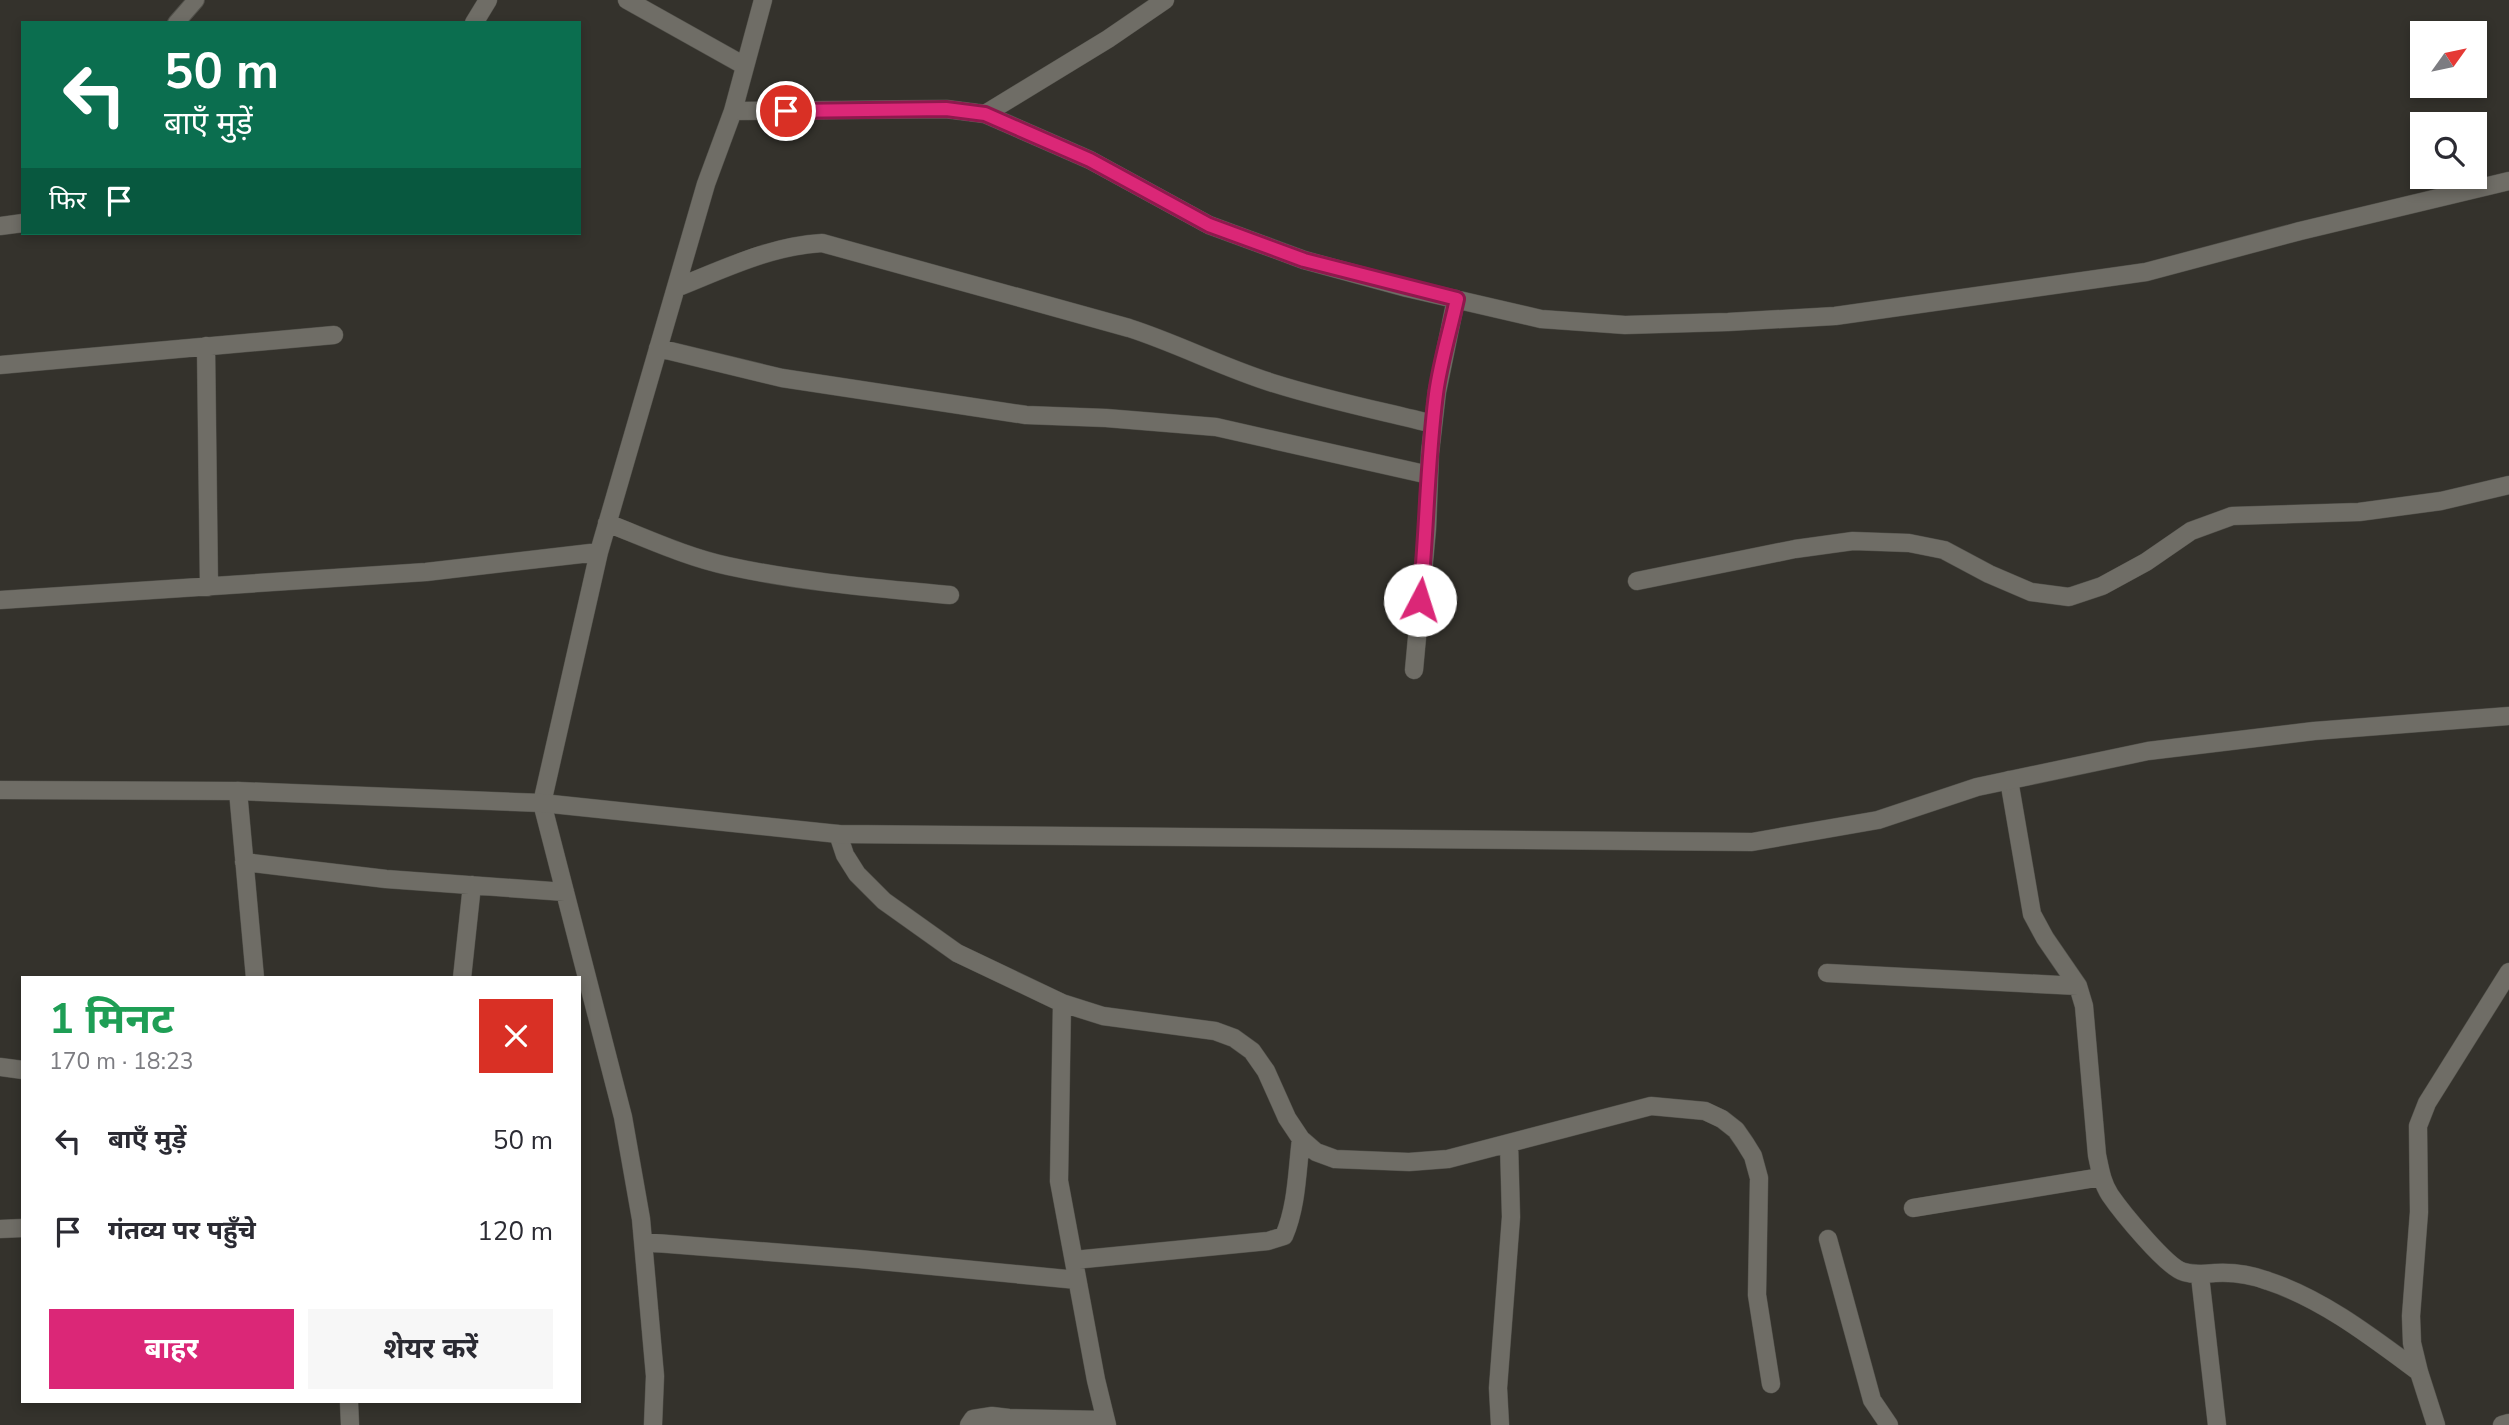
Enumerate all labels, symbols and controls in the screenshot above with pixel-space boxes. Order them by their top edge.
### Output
north arrow [2410,21,2487,98]
map controls [2410,21,2487,189]
text: 50 m [164,38,279,105]
icon: left [49,49,140,140]
pin [756,81,816,141]
icon: arrive [767,92,805,130]
text: बाएँ मुड़ें [164,102,253,145]
button: search [2410,112,2487,189]
icon: arrive [100,182,138,220]
text: फिर [49,183,86,218]
position arrow [1383,563,1457,637]
text: 1 मिनट [49,991,174,1048]
button: close [479,999,553,1073]
text: 170 m · 18:23 [49,1046,194,1077]
icon: left [49,1122,87,1160]
text: बाएँ मुड़ें [108,1122,186,1157]
text: 50 m [493,1123,553,1158]
icon: arrive [49,1213,87,1251]
text: गंतव्य पर पहुँचे [108,1213,256,1248]
text: 120 m [477,1214,553,1249]
button: बाहर [49,1309,294,1389]
button: शेयर करें [308,1309,553,1389]

